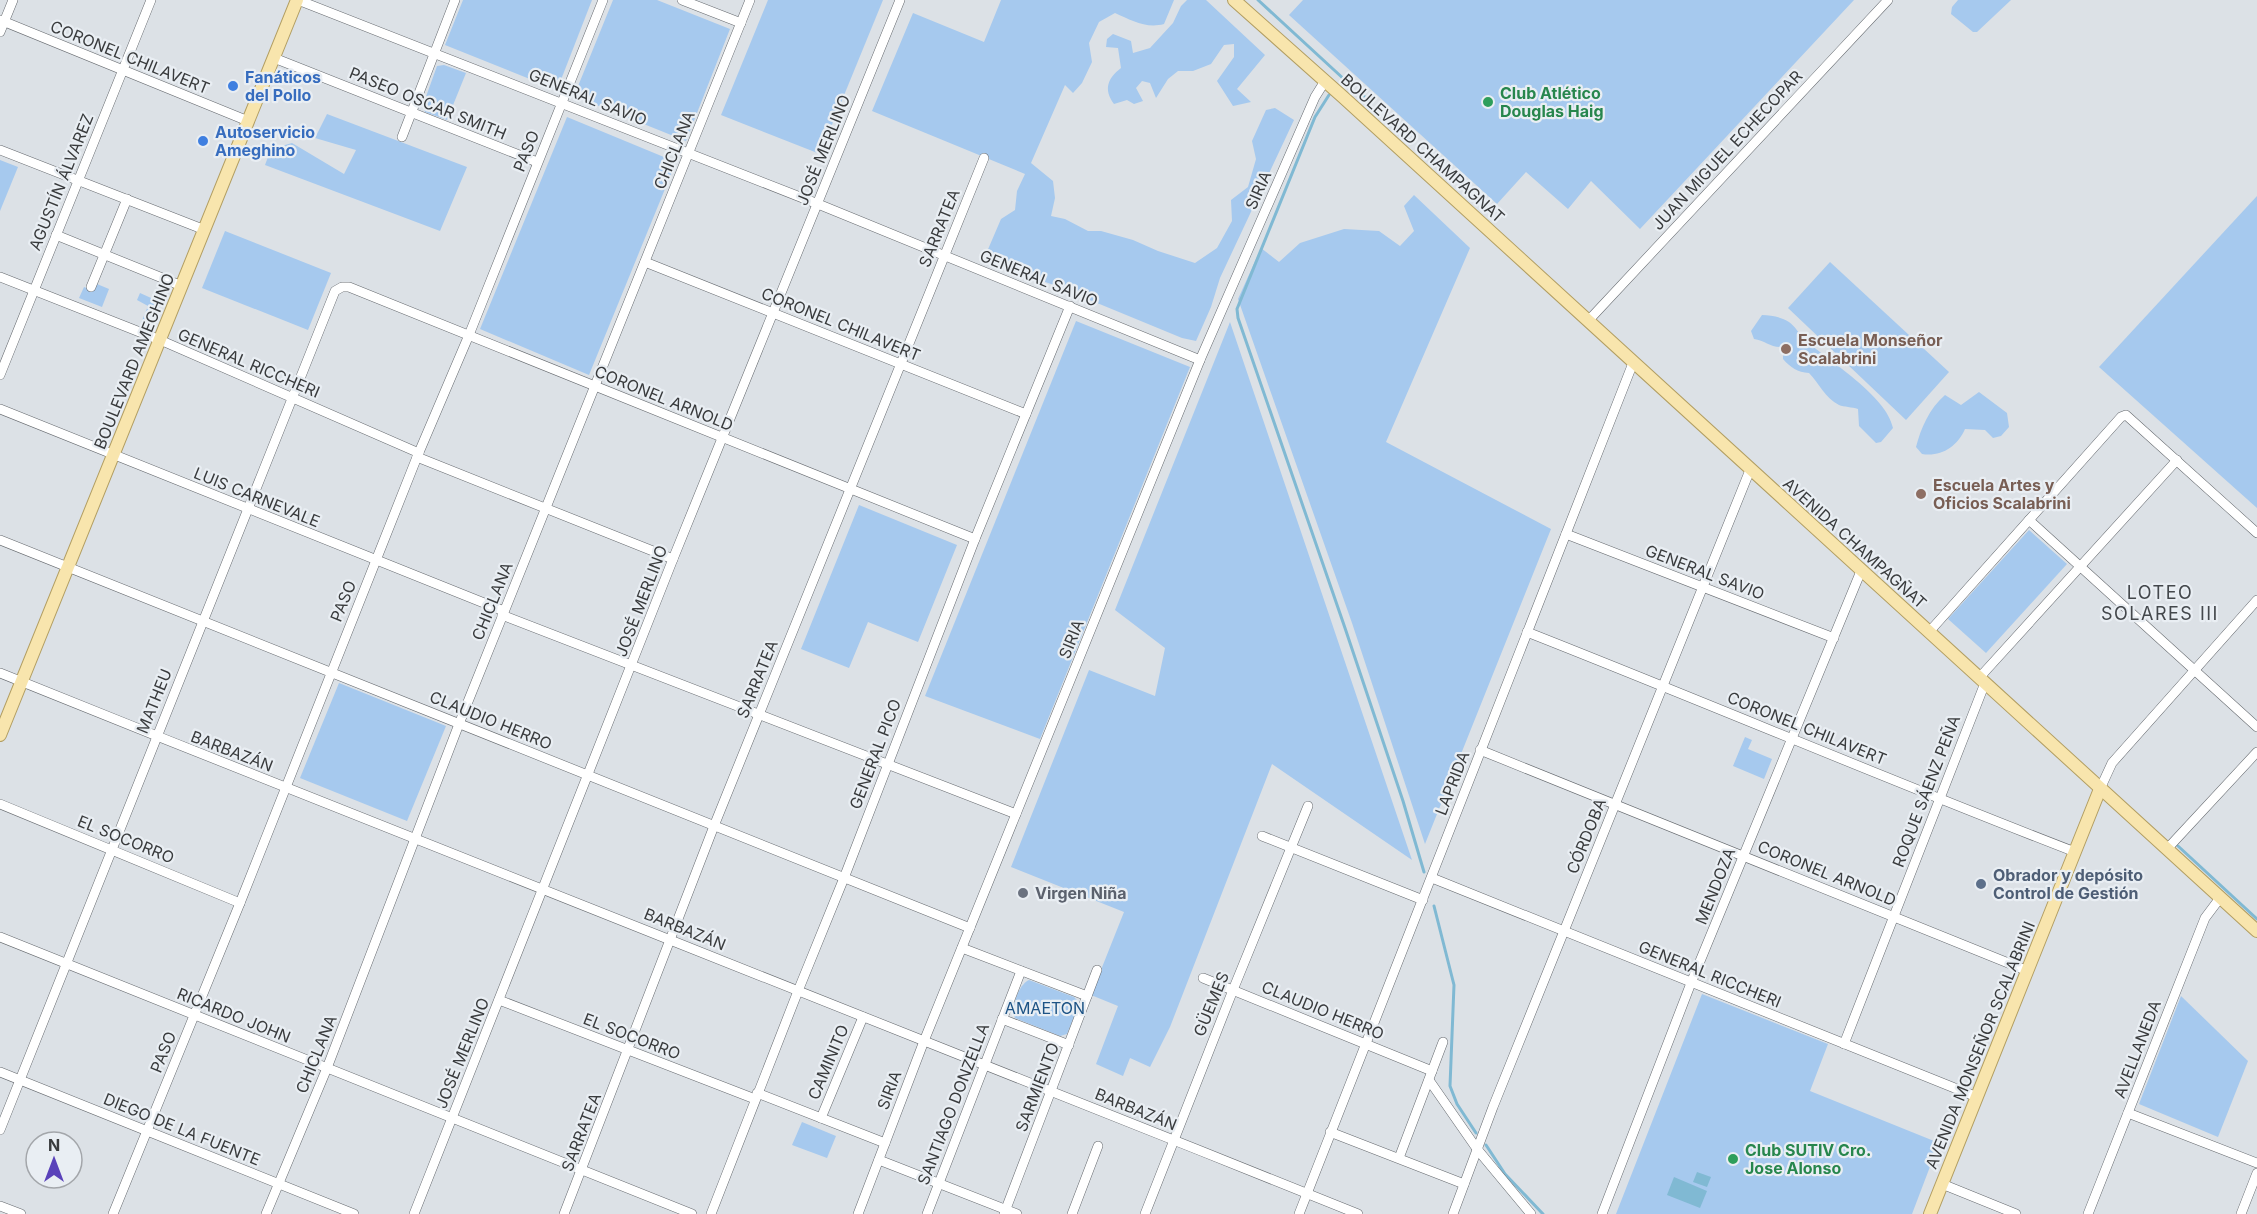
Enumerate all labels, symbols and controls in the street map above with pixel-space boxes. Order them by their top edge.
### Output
street label: CORONEL CHILAVERT [48,16,212,98]
street label: PASEO OSCAR SMITH [347,62,509,144]
street label: GENERAL SAVIO [526,64,650,130]
street label: JUAN MIGUEL ECHECOPAR [1648,66,1806,234]
place label: Fanáticos del Pollo [245,67,321,105]
street label: BOULEVARD CHAMPAGNAT [1337,69,1509,227]
marker: Fanáticos del Pollo [226,79,240,93]
place label: Club Atlético Douglas Haig [1500,83,1604,121]
street label: JOSÉ MERLINO [792,92,854,208]
marker: Club Atlético Douglas Haig [1481,95,1495,109]
street label: CHICLANA [649,108,699,192]
street label: AGUSTÍN ÁLVAREZ [24,111,98,253]
place label: Autoservicio Ameghino [215,122,315,160]
street label: PASO [509,128,543,174]
marker: Autoservicio Ameghino [196,134,210,148]
street label: SIRIA [1241,168,1275,212]
street label: SARRATEA [914,186,964,270]
street label: GENERAL SAVIO [977,245,1101,311]
street label: BOULEVARD AMEGHINO [89,270,179,452]
street label: CORONEL CHILAVERT [759,283,923,365]
street label: GENERAL RICCHERI [175,324,323,402]
place label: Escuela Monseñor Scalabrini [1798,330,1943,368]
marker: Escuela Monseñor Scalabrini [1779,342,1793,356]
street label: CORONEL ARNOLD [592,361,736,435]
street label: LUIS CARNEVALE [191,463,323,531]
street label: AVENIDA CHAMPAGÑAT [1779,473,1931,613]
place label: Escuela Artes y Oficios Scalabrini [1933,475,2071,513]
marker: Escuela Artes y Oficios Scalabrini [1914,487,1928,501]
street label: GENERAL SAVIO [1643,540,1767,604]
street label: JOSÉ MERLINO [611,542,671,660]
street label: CHICLANA [467,559,517,643]
street label: PASO [326,578,360,624]
district label: LOTEO SOLARES III [2101,582,2219,624]
street label: SIRIA [1054,617,1088,661]
street label: SARRATEA [732,637,782,721]
street label: MATHEU [132,666,176,736]
street label: CLAUDIO HERRO [427,686,555,754]
street label: CORONEL CHILAVERT [1725,687,1889,769]
street label: GENERAL PICO [845,696,905,812]
street label: ROQUE SÁENZ PEÑA [1888,712,1964,870]
street label: BARBAZÁN [188,726,276,776]
street label: LAPRIDA [1431,748,1473,818]
street label: CÓRDOBA [1562,795,1610,877]
street label: EL SOCORRO [75,811,177,867]
street label: CORONEL ARNOLD [1755,836,1899,910]
street label: MENDOZA [1691,845,1739,927]
place label: Obrador y depósito Control de Gestión [1993,865,2143,903]
marker: Obrador y depósito Control de Gestión [1974,877,1988,891]
place label: Virgen Niña [1035,883,1127,903]
marker: Virgen Niña [1016,886,1030,900]
street label: BARBAZÁN [641,904,729,954]
street label: AVENIDA MONSEÑOR SCALABRINI [1921,918,2039,1172]
street label: GENERAL RICCHERI [1636,936,1784,1012]
street label: GÜEMES [1189,969,1233,1039]
street label: CLAUDIO HERRO [1259,976,1387,1044]
street label: RICARDO JOHN [174,983,294,1047]
street label: JOSÉ MERLINO [431,995,493,1111]
street label: AVELLANEDA [2109,997,2165,1101]
park label: AMAETON [1005,998,1085,1018]
street label: EL SOCORRO [581,1008,683,1064]
street label: CHICLANA [291,1012,341,1096]
street label: SANTIAGO DONZELLA [913,1020,993,1188]
street label: CAMINITO [803,1021,853,1103]
street label: PASO [146,1029,180,1075]
street label: SARMIENTO [1011,1039,1063,1135]
street label: SIRIA [872,1068,906,1112]
street label: BARBAZÁN [1092,1084,1180,1134]
street label: DIEGO DE LA FUENTE [101,1088,263,1170]
street label: SARRATEA [557,1090,605,1174]
north arrow [24,1130,84,1190]
text: N [48,1135,60,1155]
place label: Club SUTIV Cro. Jose Alonso [1745,1140,1871,1178]
marker: Club SUTIV Cro. Jose Alonso [1726,1152,1740,1166]

